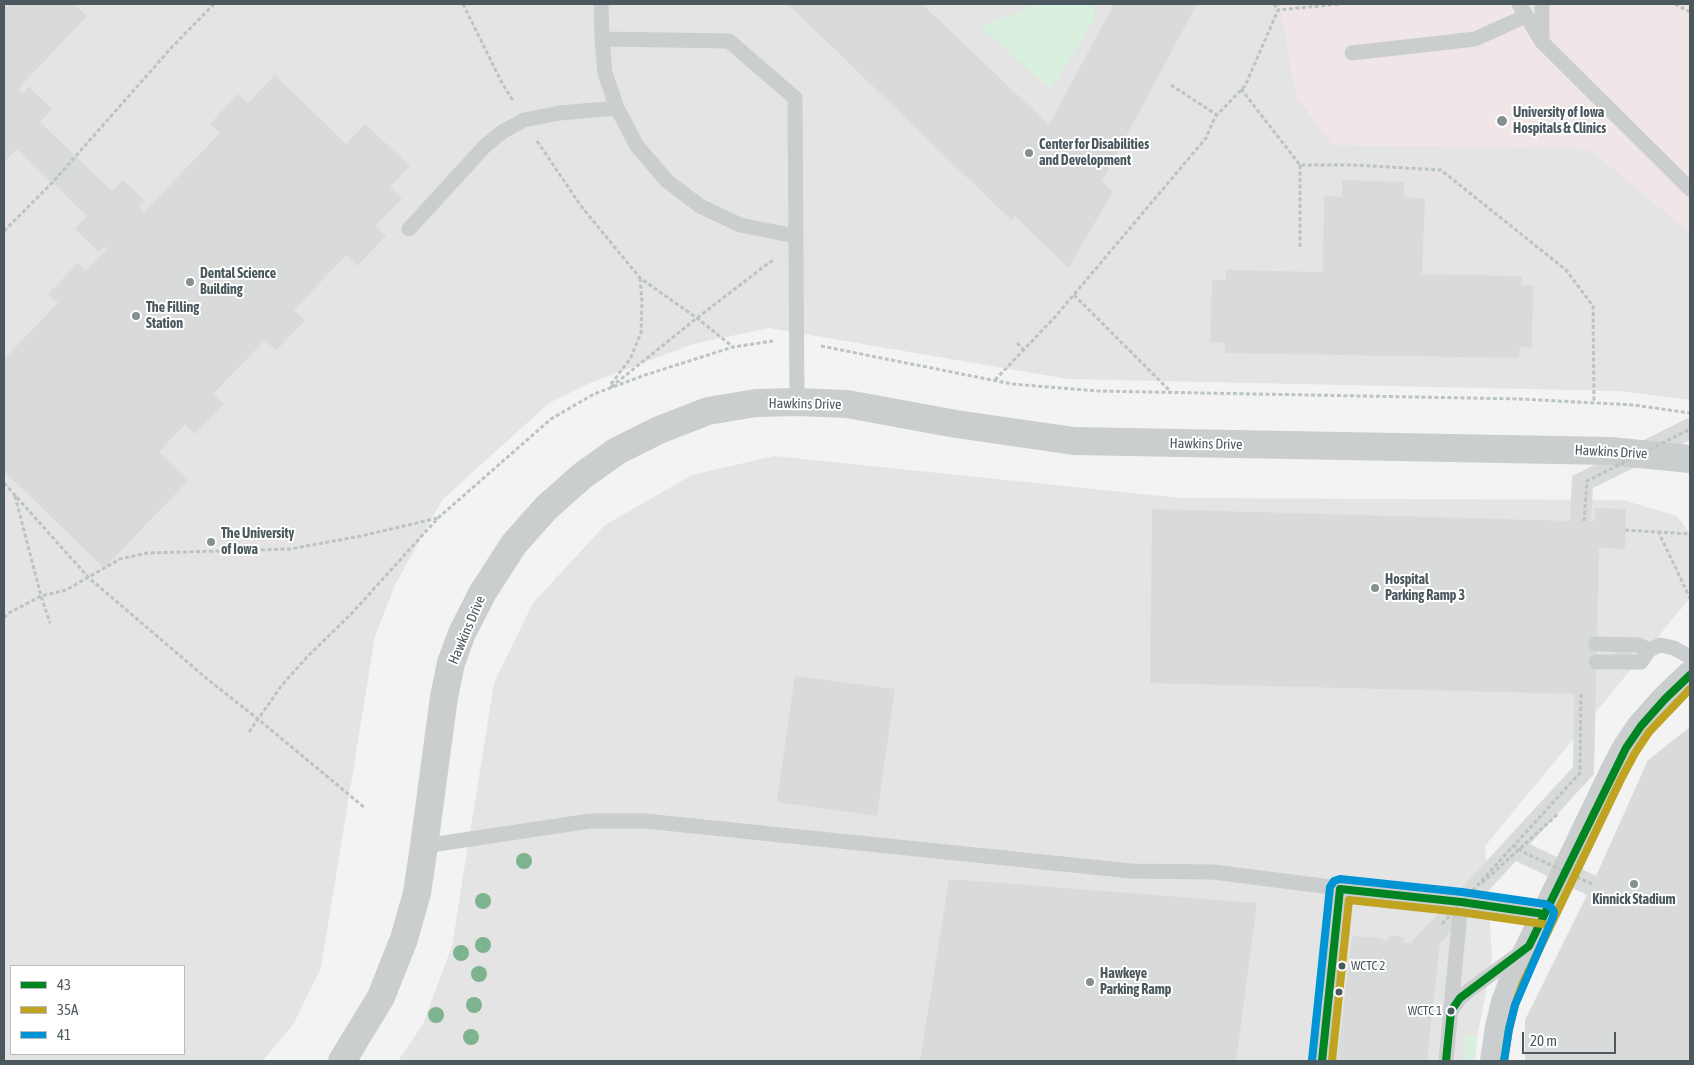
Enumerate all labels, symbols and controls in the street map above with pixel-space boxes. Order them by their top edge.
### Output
place label: University of Iowa Hospitals & Clinics [1513,105,1606,138]
marker: University of Iowa Hospitals & Clinics [1495,114,1509,128]
place label: Center for Disabilities and Development [1039,137,1149,170]
marker: Center for Disabilities and Development [1023,147,1035,159]
place label: Dental Science Building [200,266,276,298]
marker: Dental Science Building [184,276,196,288]
place label: The Filling Station [146,300,199,332]
marker: The Filling Station [130,310,142,322]
street label: Hawkins Drive [768,395,842,413]
street label: Hawkins Drive [1169,435,1243,453]
street label: Hawkins Drive [1574,442,1648,462]
place label: The University of Iowa [221,526,294,558]
marker: The University of Iowa [205,536,217,548]
place label: Hospital Parking Ramp 3 [1385,572,1465,604]
marker: Hospital Parking Ramp 3 [1369,582,1381,594]
street label: Hawkins Drive [445,593,489,667]
marker: Kinnick Stadium [1628,878,1640,890]
place label: Kinnick Stadium [1592,892,1676,908]
place label: WCTC 2 [1351,958,1385,974]
marker: WCTC 2 [1337,961,1347,971]
legend [10,965,185,1055]
place label: Hawkeye Parking Ramp [1100,966,1171,999]
text: 43 [57,976,71,993]
marker: Hawkeye Parking Ramp [1084,976,1096,988]
unlabelled marker [1334,987,1344,997]
text: 35A [57,1001,78,1018]
place label: WCTC 1 [1408,1003,1442,1019]
marker: WCTC 1 [1446,1006,1456,1016]
scale bar [1524,1022,1618,1054]
text: 41 [57,1026,71,1043]
text: 20 m [1530,1032,1557,1049]

